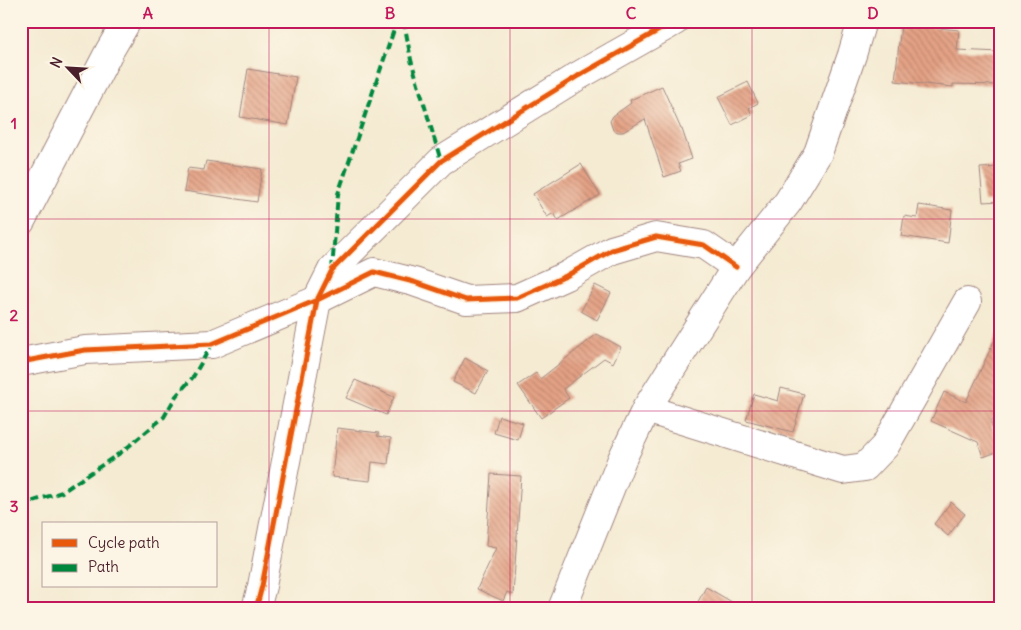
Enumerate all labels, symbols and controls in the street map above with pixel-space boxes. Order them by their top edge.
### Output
text: A [143,3,153,23]
text: B [385,3,396,23]
text: C [626,3,637,23]
text: D [867,3,879,23]
north arrow [42,42,92,92]
text: N [46,54,66,71]
text: 1 [11,113,17,133]
text: 2 [10,305,19,325]
text: 3 [9,496,19,516]
legend [42,522,218,588]
text: Cycle path [88,533,160,552]
text: Path [88,557,119,576]

